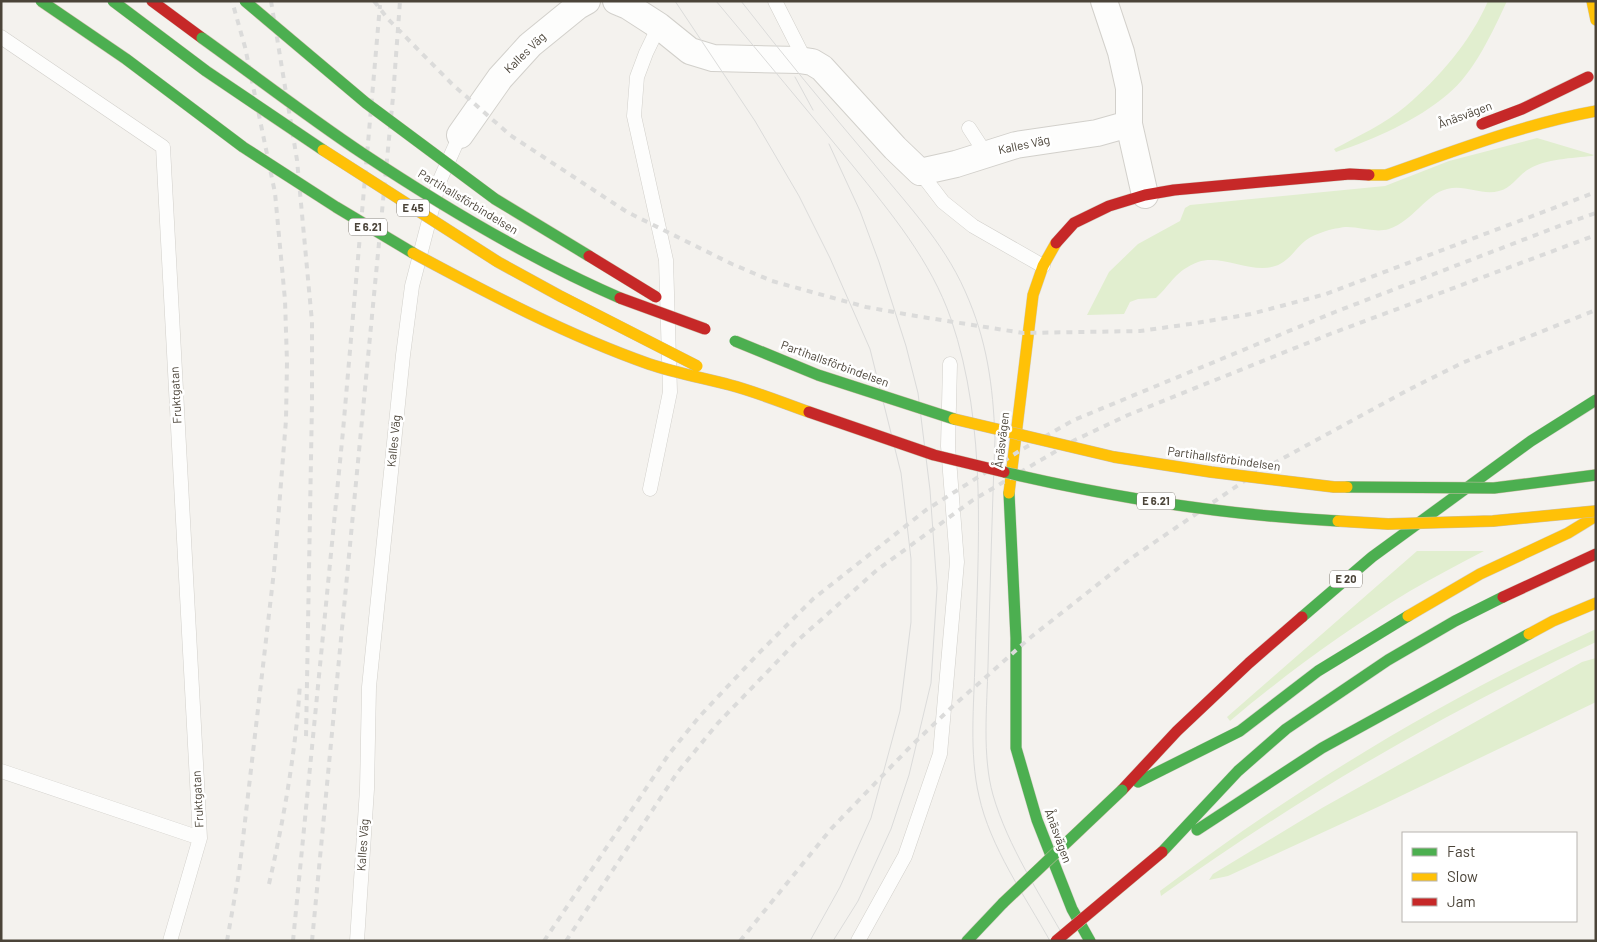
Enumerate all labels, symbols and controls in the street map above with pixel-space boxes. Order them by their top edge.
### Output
street label: Kalles Väg [501,29,548,76]
street label: Ånäsvägen [1436,98,1493,130]
street label: Kalles Väg [997,132,1051,156]
street label: Partihallsförbindelsen [416,166,521,236]
road number: E 45 [397,200,429,217]
road number: E 6.21 [349,218,387,236]
street label: Partihallsförbindelsen [779,337,891,389]
street label: Fruktgatan [167,366,183,424]
street label: Ånäsvägen [991,411,1011,469]
street label: Kalles Väg [383,414,403,468]
street label: Partihallsförbindelsen [1167,443,1282,473]
road number: E 6.21 [1137,492,1175,510]
road number: E 20 [1330,570,1362,588]
street label: Fruktgatan [189,770,205,828]
street label: Ånäsvägen [1043,807,1075,864]
street label: Kalles Väg [353,818,371,872]
legend [1402,832,1577,922]
text: Fast [1447,842,1475,860]
text: Slow [1447,867,1478,885]
text: Jam [1447,892,1476,910]

